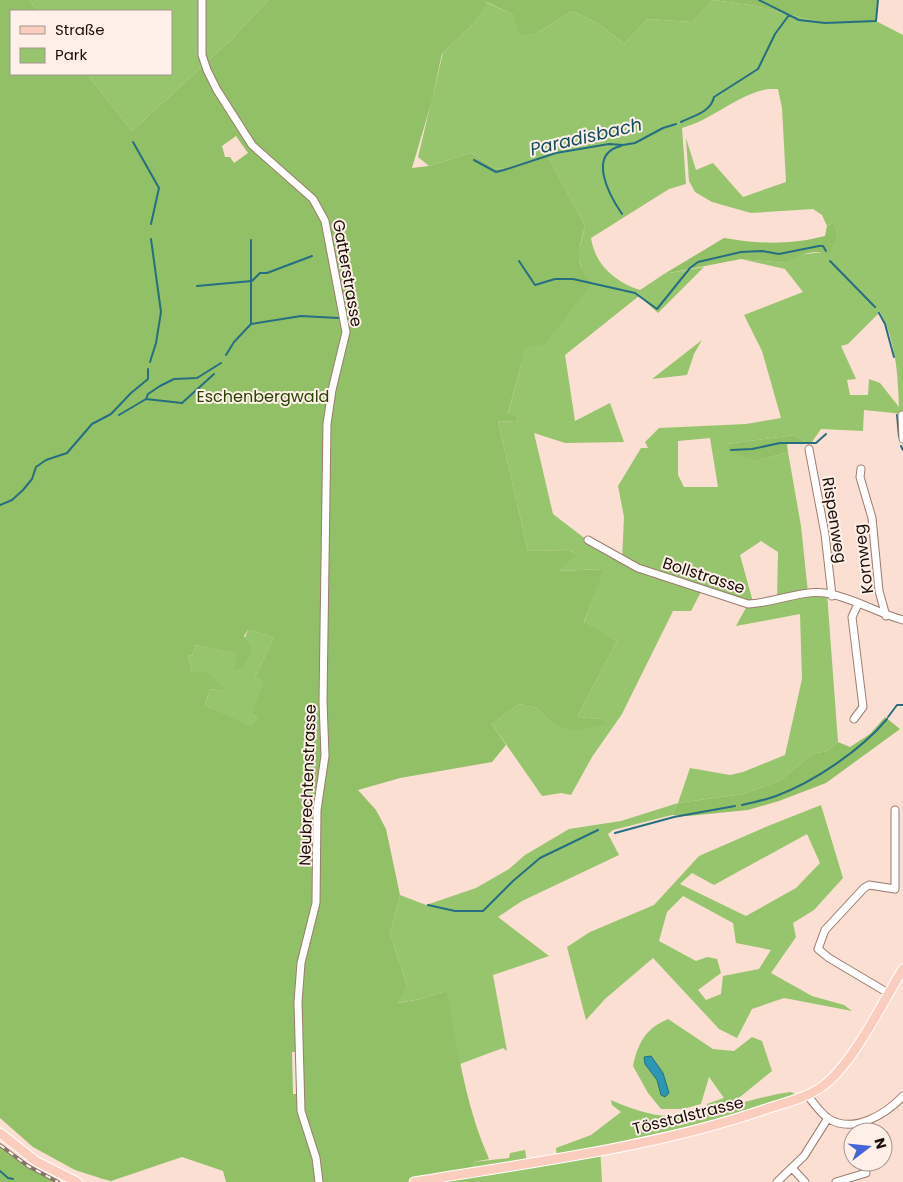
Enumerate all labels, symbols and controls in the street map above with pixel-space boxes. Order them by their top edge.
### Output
legend [10,10,172,75]
text: Straße [55,19,105,40]
text: Park [55,44,87,65]
water label: Paradisbach [527,111,644,162]
street label: Gatterstrasse [327,218,368,329]
park label: Eschenbergwald [197,385,329,408]
street label: Rispenweg [816,475,853,565]
street label: Kornweg [848,523,879,595]
street label: Bollstrasse [660,551,748,600]
street label: Neubrechtenstrasse [293,704,322,866]
street label: Tösstalstrasse [630,1091,746,1140]
north arrow [843,1122,893,1172]
text: N [869,1136,892,1151]

